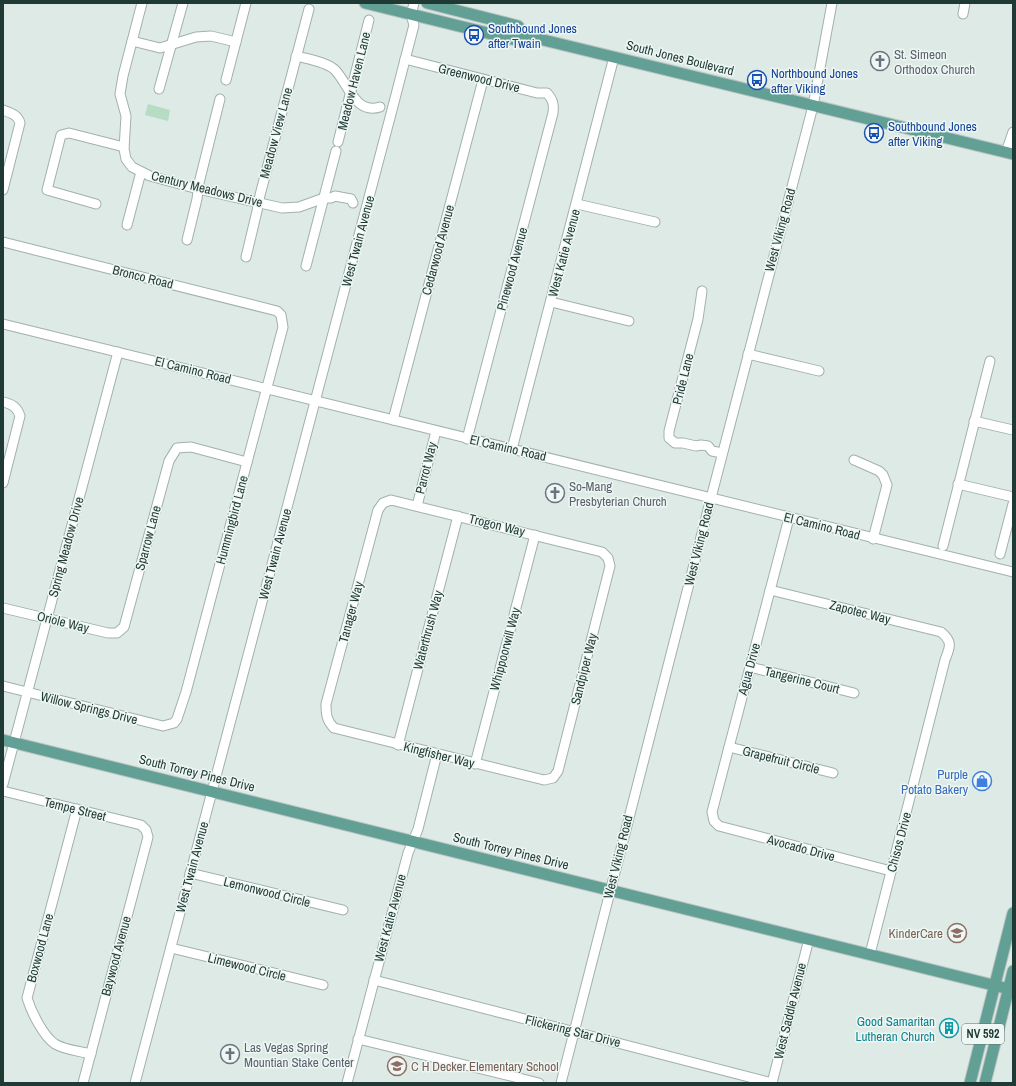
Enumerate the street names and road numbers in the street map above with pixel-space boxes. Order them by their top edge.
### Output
street label: Meadow Haven Lane [334,30,374,132]
street label: South Jones Boulevard [624,36,736,80]
street label: Greenwood Drive [436,60,522,96]
street label: Meadow View Lane [256,86,296,180]
street label: Century Meadows Drive [149,167,265,211]
street label: West Viking Road [761,186,799,274]
street label: West Twain Avenue [338,193,378,288]
street label: Cedarwood Avenue [418,203,458,297]
street label: West Katie Avenue [544,207,584,299]
street label: Pinewood Avenue [493,225,531,313]
street label: Bronco Road [111,261,175,293]
street label: El Camino Road [153,352,233,388]
street label: Pride Lane [668,352,698,406]
street label: El Camino Road [468,431,548,465]
street label: Parrot Way [411,440,441,496]
street label: Hummingbird Lane [212,474,252,566]
street label: Spring Meadow Drive [44,495,88,599]
street label: West Viking Road [680,500,718,588]
street label: Sparrow Lane [131,504,165,572]
street label: West Twain Avenue [255,506,295,601]
street label: El Camino Road [782,508,862,544]
street label: Trogon Way [467,510,527,540]
street label: Tanager Way [335,579,367,644]
street label: Waterthrush Way [409,588,447,672]
street label: Zapotec Way [828,596,893,628]
street label: Whippoorwill Way [486,605,524,693]
street label: Oriole Way [35,607,91,637]
street label: Sandpiper Way [567,631,601,707]
street label: Agua Drive [734,641,764,698]
street label: Tangerine Court [763,662,841,698]
street label: Willow Springs Drive [39,688,139,728]
street label: Kingfisher Way [402,738,477,772]
street label: Grapefruit Circle [741,742,821,778]
street label: South Torrey Pines Drive [137,750,257,796]
street label: Tempe Street [42,793,108,825]
street label: Chisos Drive [883,810,915,874]
street label: West Viking Road [599,813,637,901]
street label: West Twain Avenue [172,819,212,914]
street label: South Torrey Pines Drive [451,828,571,874]
street label: Avocado Drive [764,831,837,865]
street label: West Katie Avenue [370,872,410,964]
street label: Lemonwood Circle [222,873,312,911]
street label: Boxwood Lane [23,912,57,984]
street label: Baywood Avenue [97,914,135,998]
street label: Limewood Circle [206,949,288,985]
street label: West Saddle Avenue [770,961,810,1061]
street label: Flickering Star Drive [524,1011,623,1051]
road number: NV 592 [962,1024,1004,1044]

